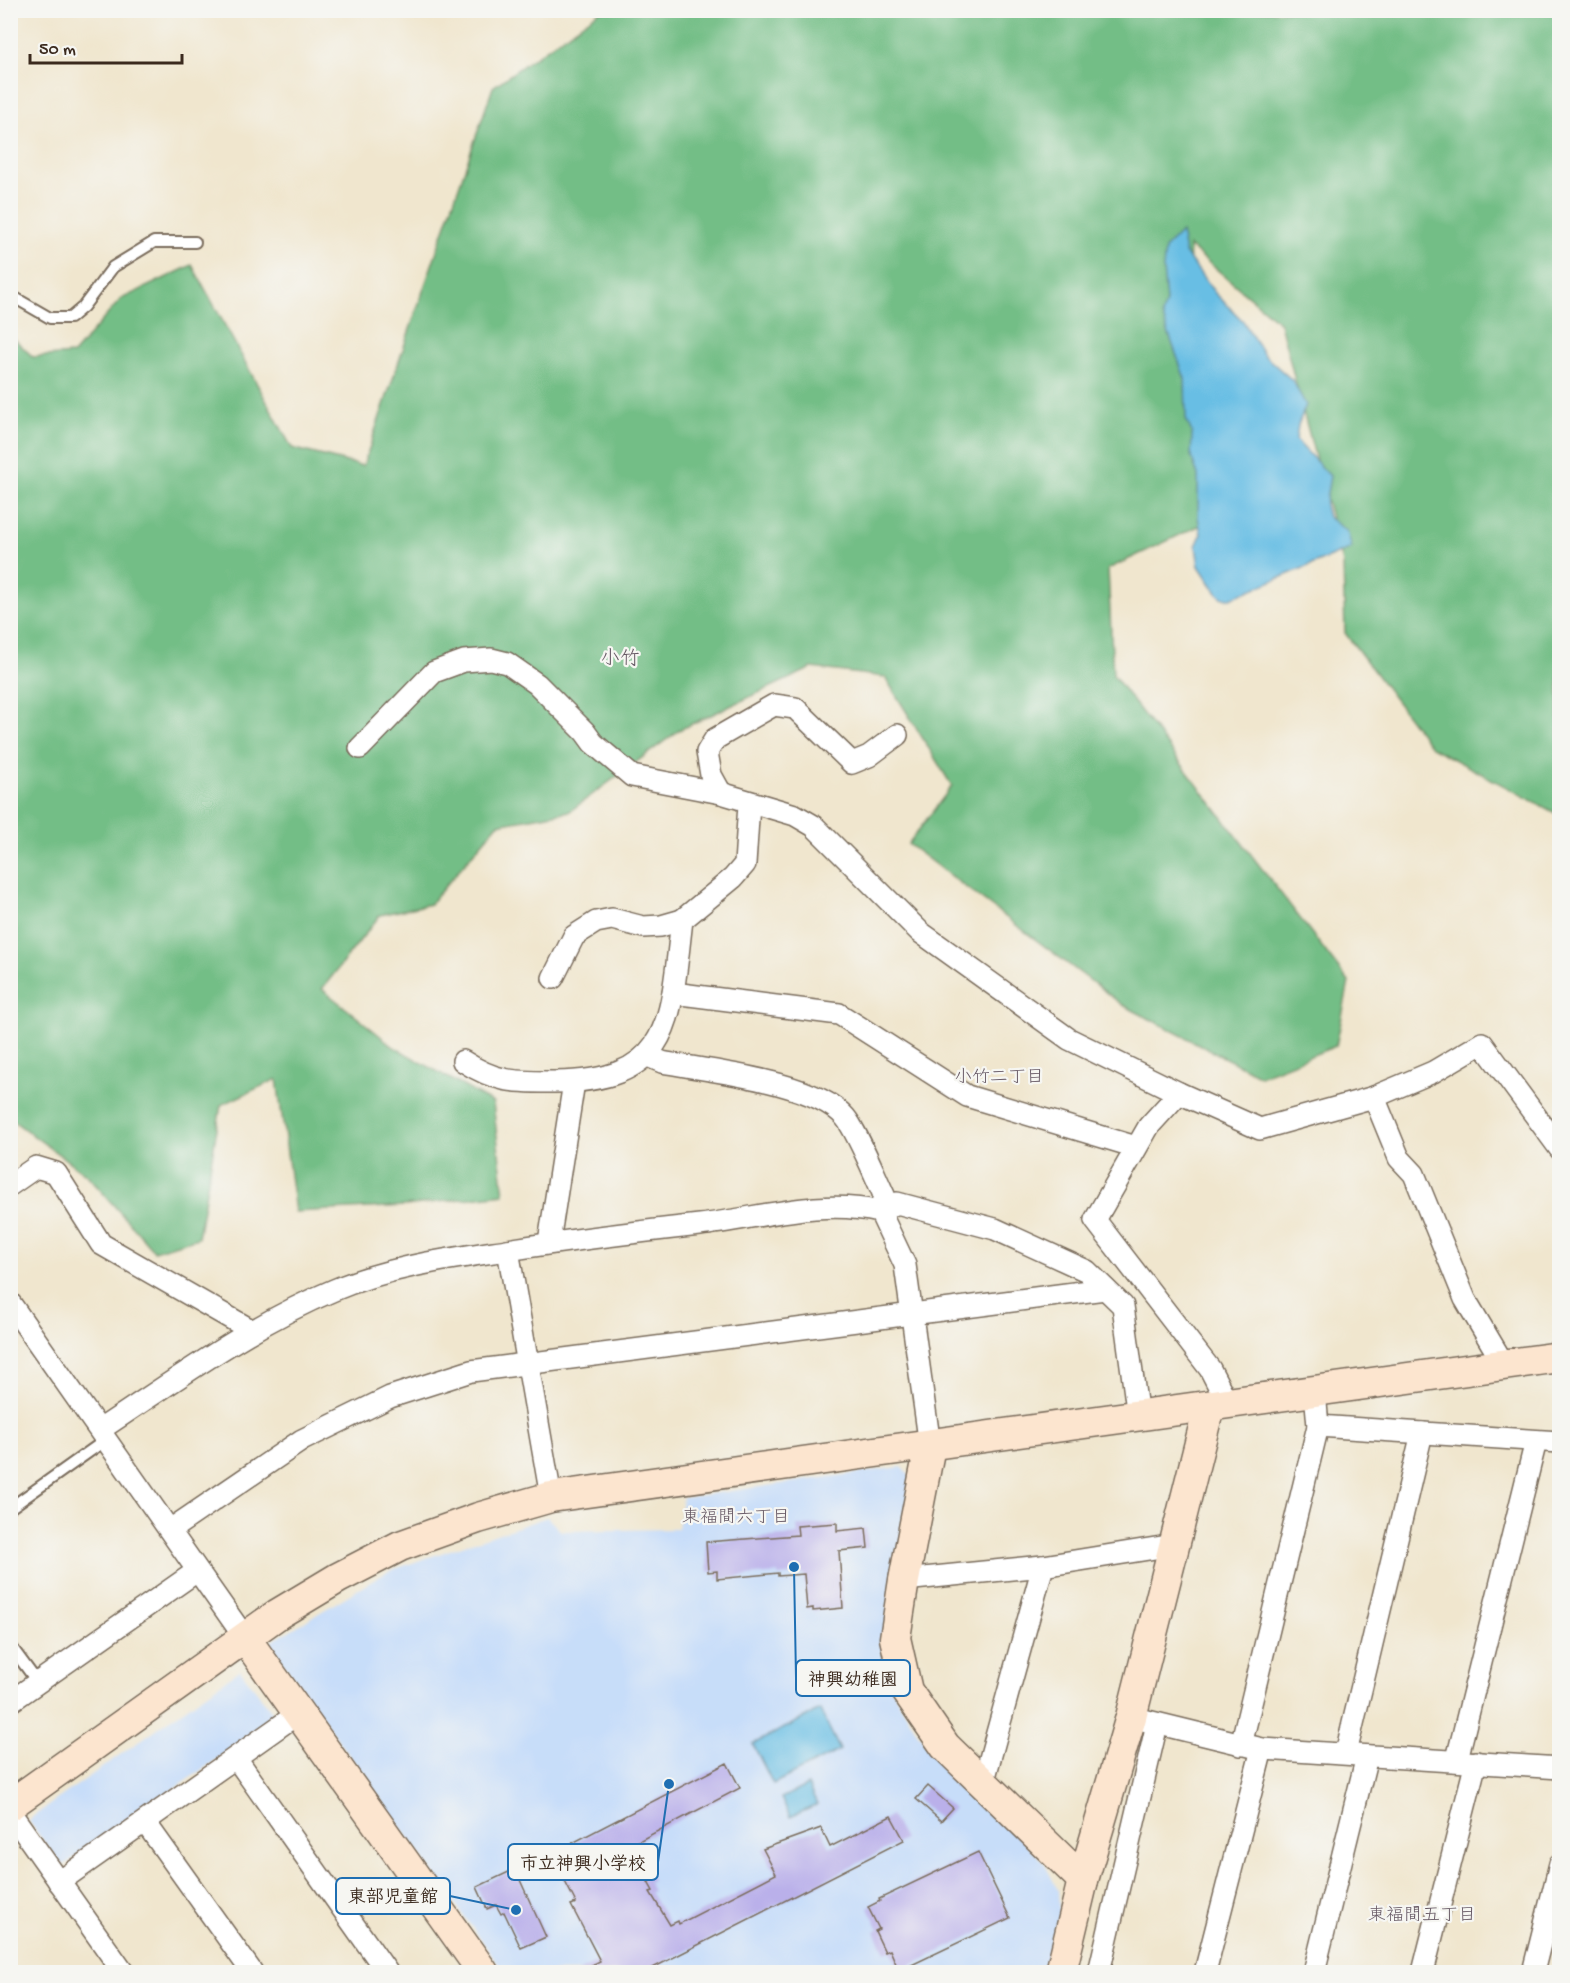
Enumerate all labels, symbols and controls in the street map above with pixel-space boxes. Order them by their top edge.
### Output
scale bar [30,27,182,65]
text: 50 m [39,40,76,61]
district label: 小竹 [600,648,640,672]
district label: 小竹二丁目 [954,1067,1044,1089]
district label: 東福間六丁目 [682,1507,790,1529]
callout: 神興幼稚園 [796,1660,910,1696]
text: 神興幼稚園 [808,1670,898,1692]
callout: 市立神興小学校 [508,1844,658,1880]
text: 市立神興小学校 [520,1854,646,1876]
callout: 東部児童館 [336,1878,450,1914]
text: 東部児童館 [348,1887,438,1909]
district label: 東福間五丁目 [1368,1905,1476,1927]

